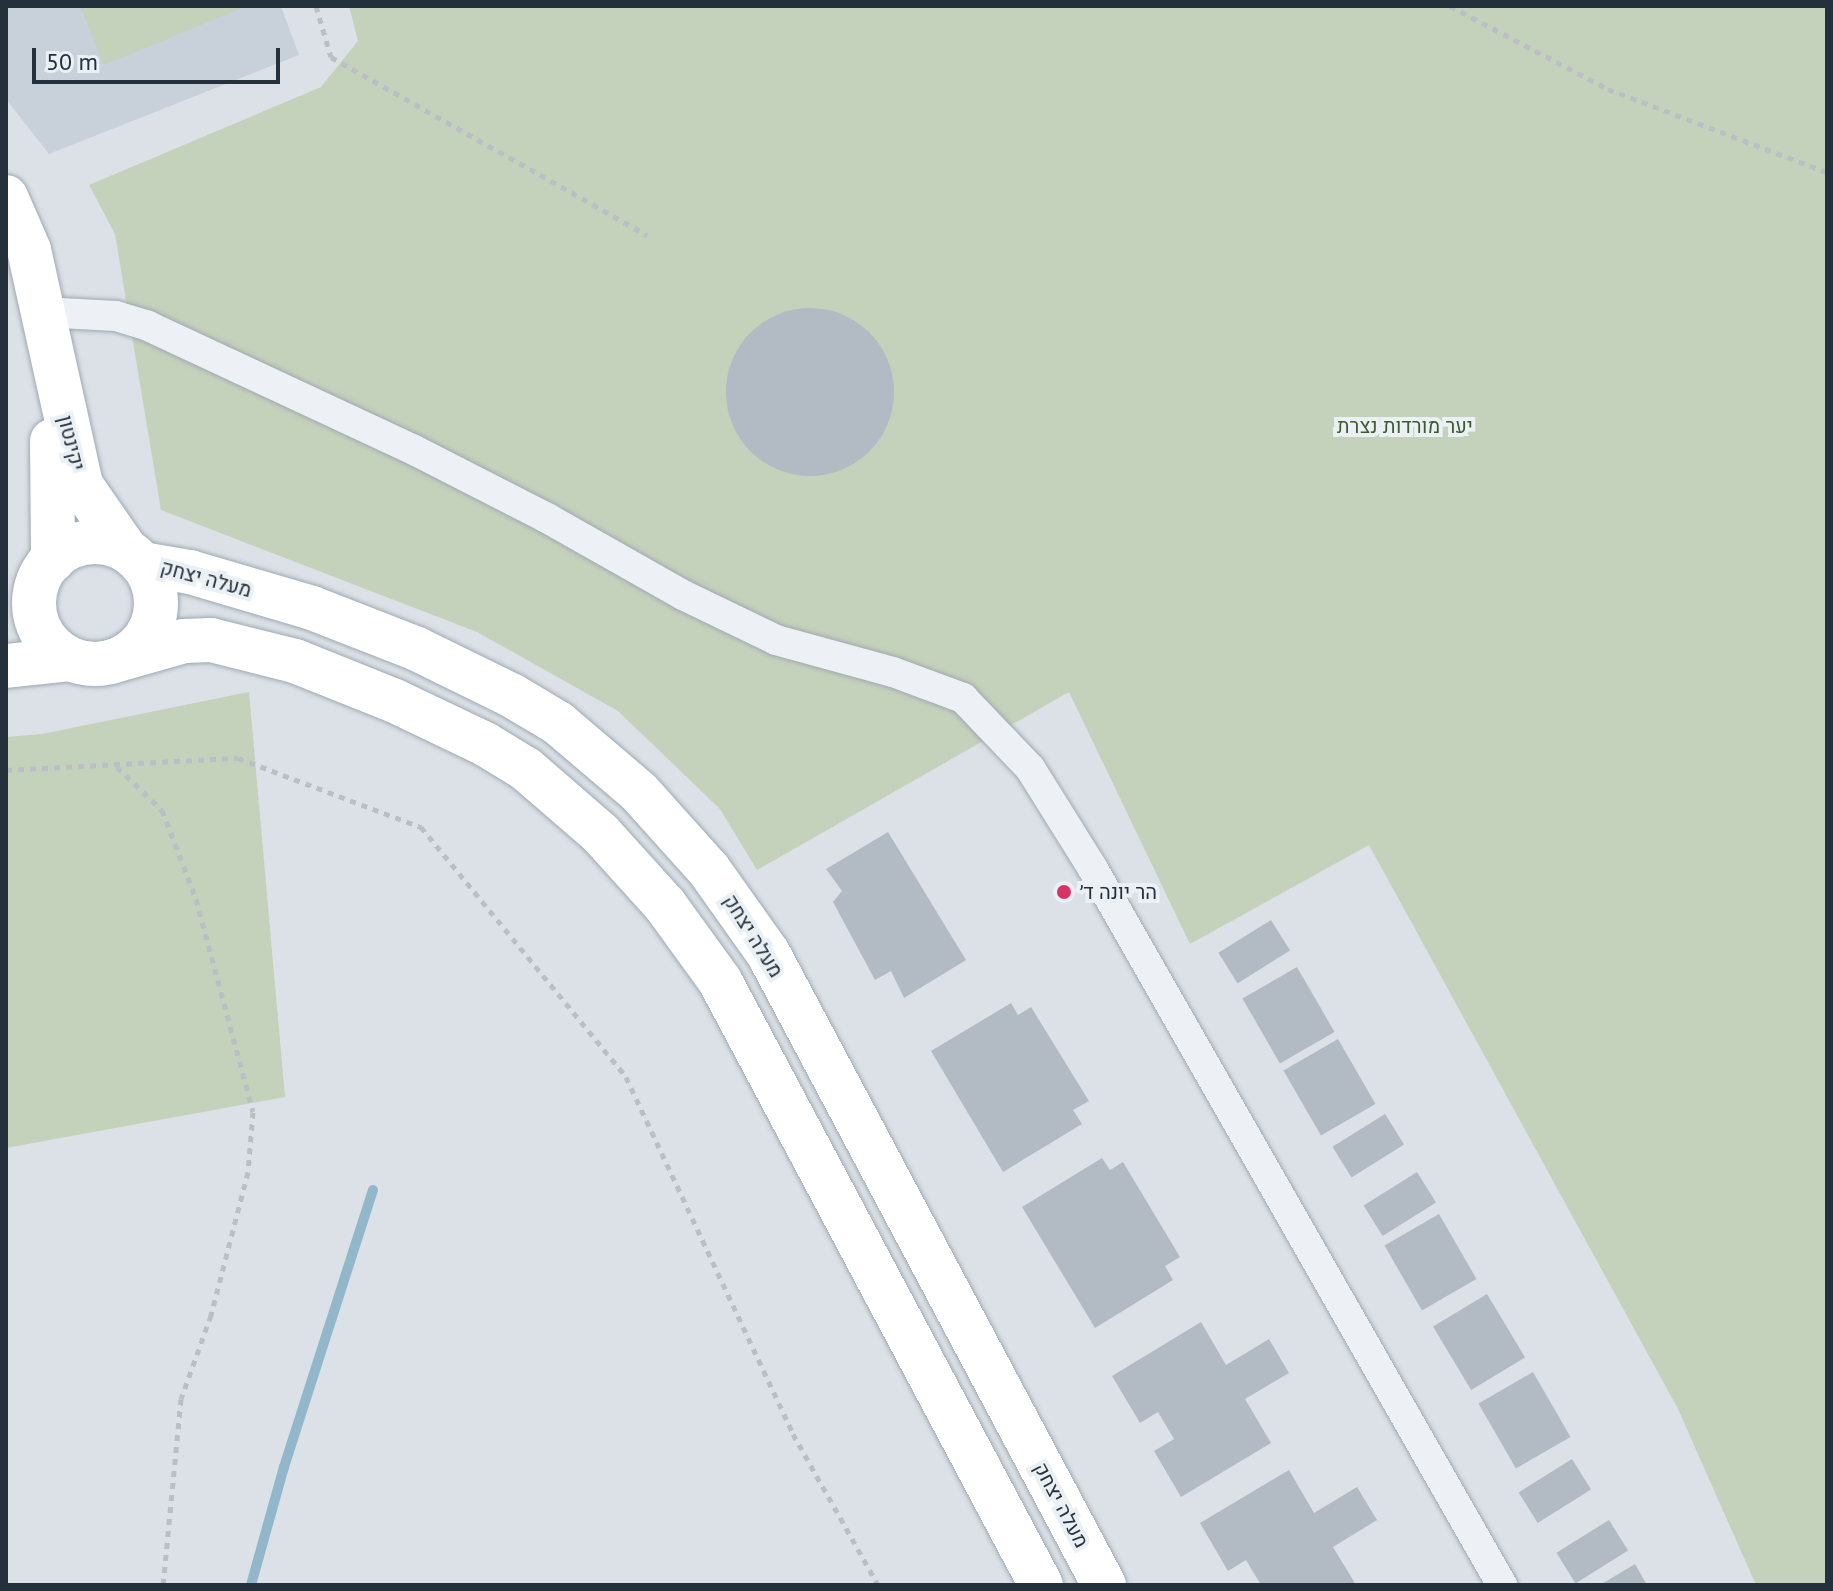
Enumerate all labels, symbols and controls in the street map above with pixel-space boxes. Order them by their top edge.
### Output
scale bar [36,32,284,82]
text: 50 m [46,46,98,77]
street label: יקינטון [53,413,89,473]
park label: יער מורדות נצרת [1337,414,1473,438]
street label: מעלה יצחק [158,555,254,603]
place label: הר יונה ד׳ [1080,880,1157,904]
marker: הר יונה ד׳ [1055,883,1073,901]
street label: מעלה יצחק [718,890,788,982]
street label: מעלה יצחק [1029,1458,1093,1552]

